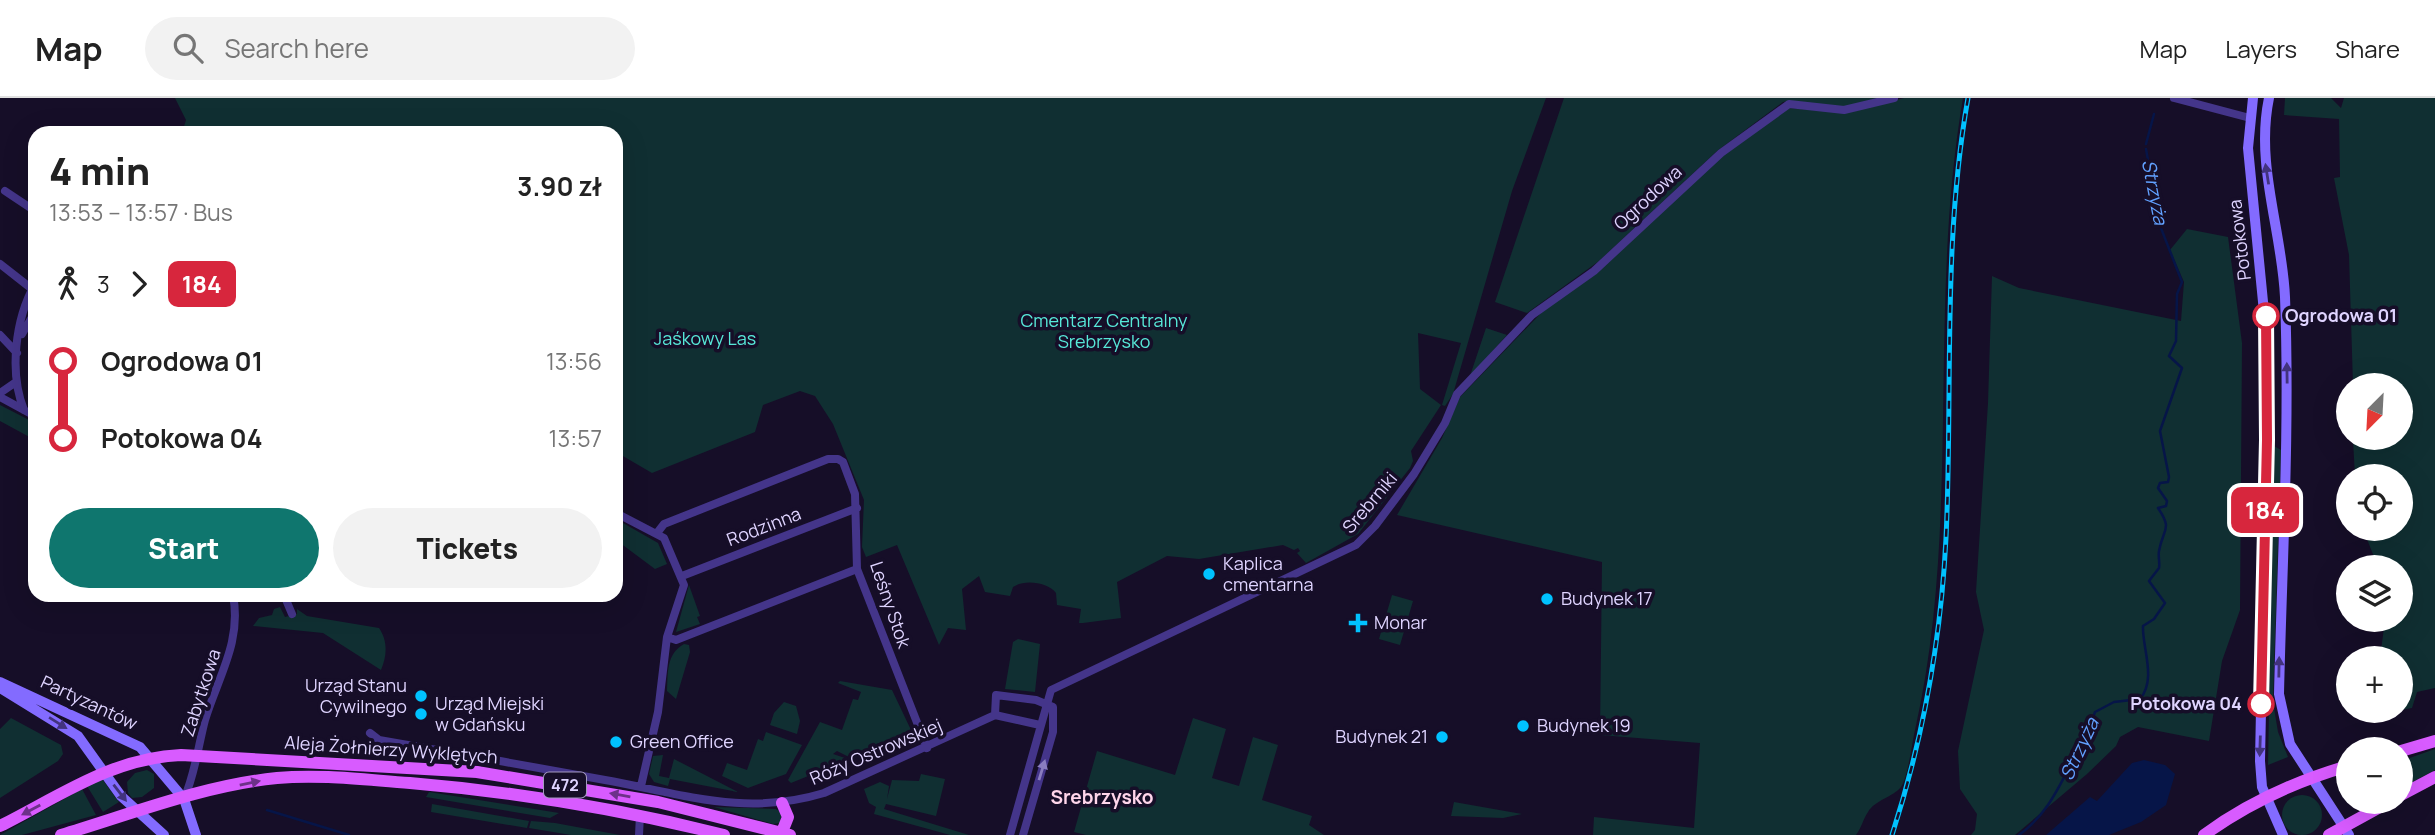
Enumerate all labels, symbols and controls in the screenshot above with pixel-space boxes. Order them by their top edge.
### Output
search box [145,17,635,80]
text: Map [35,26,103,71]
icon: search [169,29,207,67]
text: Search here [225,30,369,66]
text: Map [2140,32,2187,65]
text: Layers [2225,32,2297,65]
text: Share [2335,32,2400,65]
text: 4 min [49,144,150,196]
water label: Strzyża [2136,157,2174,228]
street label: Ogrodowa [1608,160,1687,235]
one-way arrow [2261,163,2272,185]
text: 3.90 zł [517,168,602,204]
text: 13:53 – 13:57 · Bus [49,196,233,228]
street label: Potokowa [2222,198,2256,282]
icon: walk [49,265,87,303]
icon: forward [120,265,158,303]
text: 184 [182,267,222,300]
text: 3 [97,268,110,300]
marker: Ogrodowa 01 [2253,303,2279,329]
place label: Ogrodowa 01 [2285,303,2397,327]
park label: Cmentarz Centralny Srebrzysko [1020,308,1188,353]
park label: Jaśkowy Las [654,326,756,350]
text: Ogrodowa 01 [101,343,263,379]
text: 13:56 [546,345,602,377]
one-way arrow [2282,362,2293,384]
north arrow [2336,373,2413,450]
map controls [2336,373,2413,814]
text: Potokowa 04 [101,420,263,456]
text: 13:57 [549,422,602,454]
button: locate [2336,464,2413,541]
street label: Srebrniki [1337,467,1402,538]
line badge: 184 [2225,487,2305,533]
text: 184 [2245,493,2285,526]
street label: Rodzinna [723,501,804,551]
button: Start [49,508,319,588]
button: Tickets [333,508,602,588]
place label: Kaplica cmentarna [1223,551,1314,596]
button: layers [2336,555,2413,632]
street label: Leśny Stok [865,558,917,652]
marker: Kaplica cmentarna [1201,566,1217,582]
place label: Budynek 17 [1561,586,1653,610]
marker: Budynek 17 [1539,591,1555,607]
place label: Monar [1374,610,1427,634]
marker: Monar [1348,613,1368,633]
street label: Zabytkowa [175,646,226,740]
button: + [2336,646,2413,723]
one-way arrow [2274,656,2285,678]
street label: Partyzantów [37,669,142,735]
place label: Urząd Stanu Cywilnego [305,673,407,718]
marker: Urząd Stanu Cywilnego [413,688,429,704]
place label: Urząd Miejski w Gdańsku [435,691,544,736]
place label: Potokowa 04 [2130,691,2242,715]
marker: Potokowa 04 [2248,691,2274,717]
marker: Urząd Miejski w Gdańsku [413,706,429,722]
street label: Róży Ostrowskiej [806,712,945,790]
water label: Strzyża [2053,712,2105,784]
place label: Budynek 19 [1537,713,1631,737]
one-way arrow [48,716,67,729]
marker: Budynek 19 [1515,718,1531,734]
place label: Budynek 21 [1335,724,1428,748]
place label: Green Office [630,729,734,753]
marker: Budynek 21 [1434,729,1450,745]
street label: Aleja Żołnierzy Wyklętych [284,730,498,768]
marker: Green Office [608,734,624,750]
one-way arrow [2254,735,2266,757]
button: − [2336,737,2413,814]
one-way arrow [1038,759,1048,780]
road number: 472 [544,772,586,798]
one-way arrow [239,777,261,788]
one-way arrow [112,784,127,801]
district label: Srebrzysko [1050,784,1154,810]
one-way arrow [609,789,631,800]
one-way arrow [21,804,40,816]

